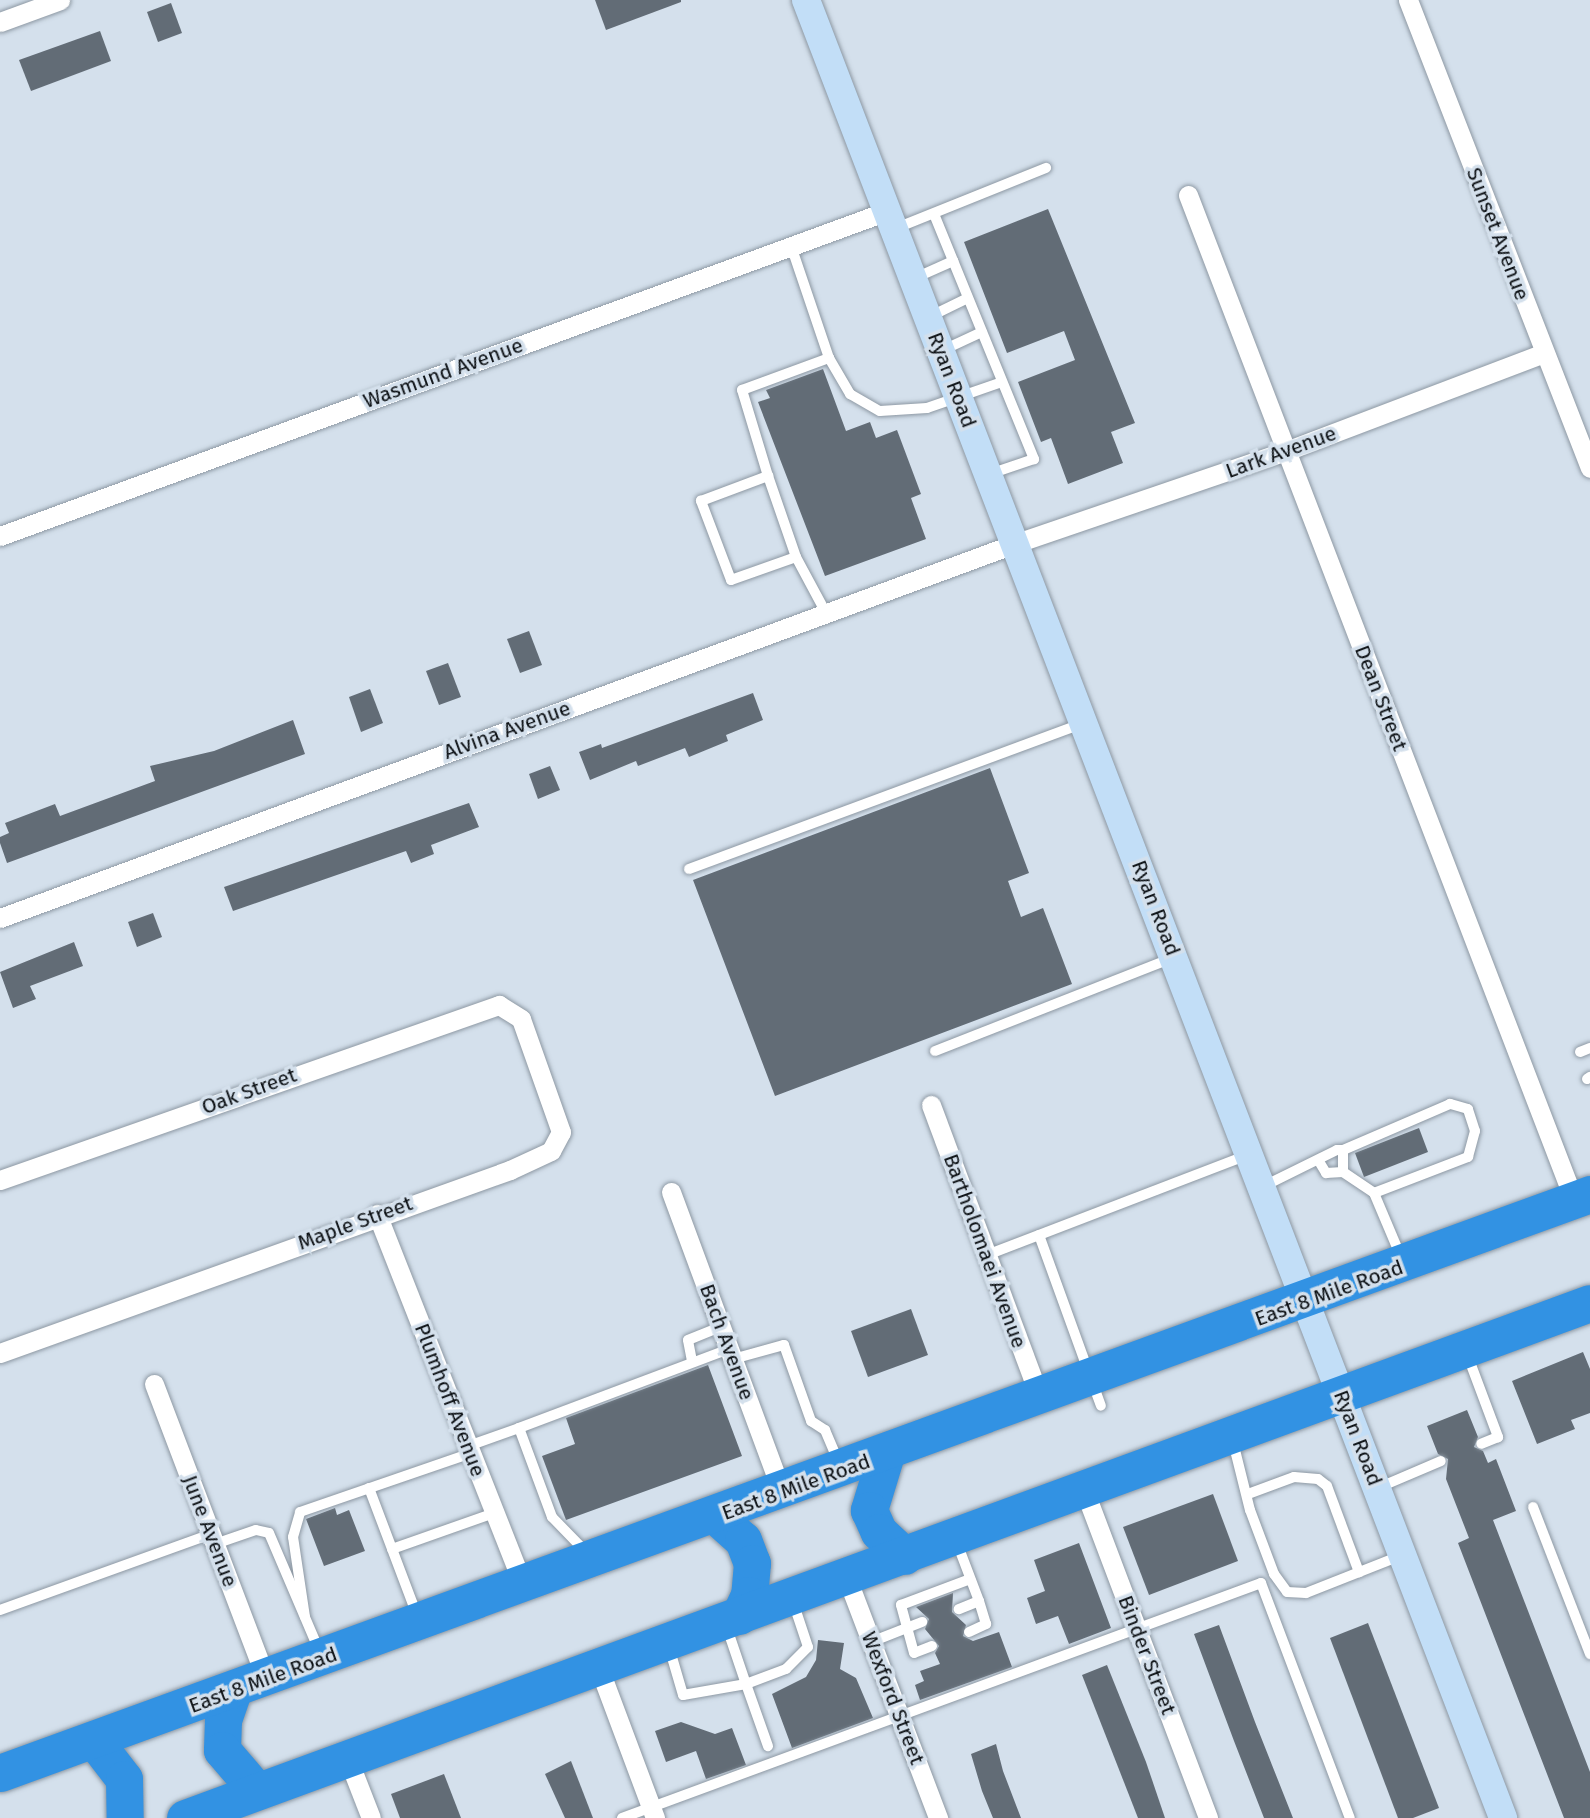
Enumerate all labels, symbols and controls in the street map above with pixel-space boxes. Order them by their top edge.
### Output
street label: Sunset Avenue [1461,164,1535,304]
street label: Ryan Road [922,329,982,431]
street label: Wasmund Avenue [360,332,526,414]
street label: Lark Avenue [1222,420,1340,484]
street label: Dean Street [1349,642,1413,754]
street label: Alvina Avenue [440,695,574,765]
street label: Ryan Road [1126,857,1186,959]
street label: Oak Street [198,1062,300,1120]
street label: Bartholomaei Avenue [938,1150,1032,1352]
street label: Maple Street [294,1191,416,1255]
street label: East 8 Mile Road [1251,1254,1407,1332]
street label: Bach Avenue [694,1280,760,1404]
street label: Plumhoff Avenue [409,1320,491,1480]
street label: Ryan Road [1328,1387,1388,1489]
street label: East 8 Mile Road [718,1448,874,1526]
street label: June Avenue [177,1472,243,1590]
street label: Binder Street [1113,1592,1181,1718]
street label: Wexford Street [856,1628,930,1768]
street label: East 8 Mile Road [185,1641,341,1719]

